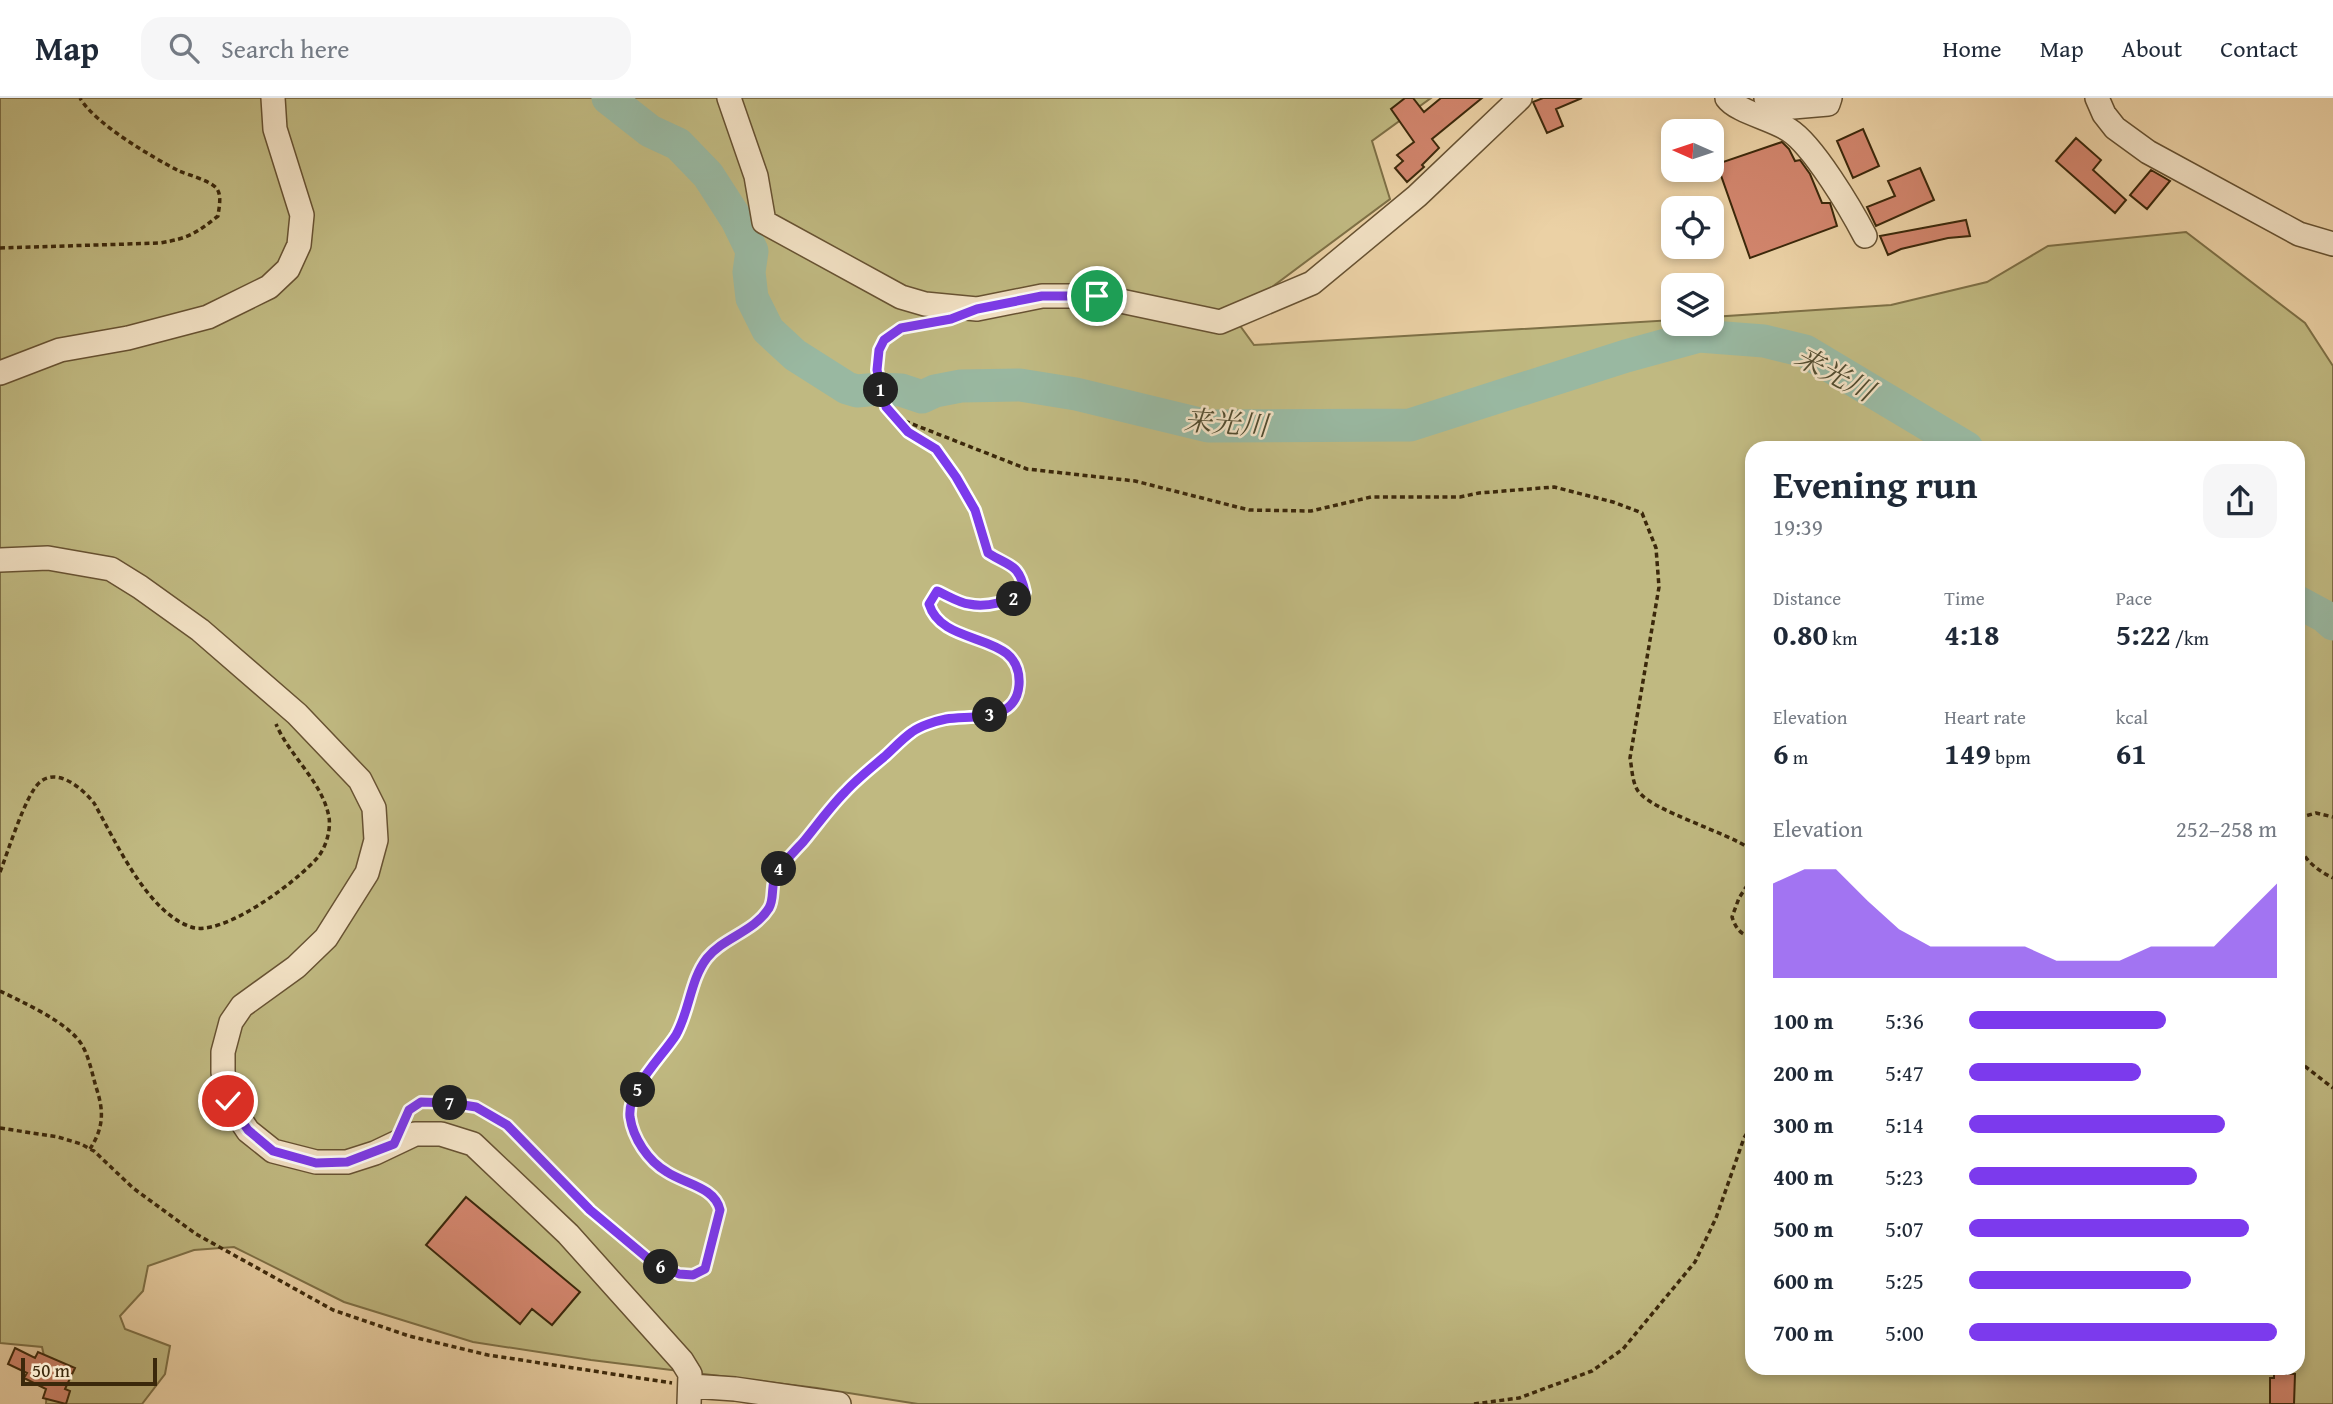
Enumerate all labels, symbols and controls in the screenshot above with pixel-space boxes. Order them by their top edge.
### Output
search box [141,17,631,80]
text: Map [35,24,99,72]
icon: search [165,29,203,67]
text: Search here [221,29,349,68]
text: Home [1943,31,2002,66]
text: Map [2040,31,2084,66]
text: About [2122,31,2182,66]
text: Contact [2220,31,2298,66]
north arrow [1661,119,1724,182]
map controls [1661,119,1724,336]
button: locate [1661,196,1724,259]
pin [1067,266,1127,326]
button: layers [1661,273,1724,336]
icon: arrive [1078,277,1116,315]
water label: 来光川 [1788,335,1884,412]
pin: 1 [864,372,898,408]
text: 1 [876,375,885,403]
water label: 来光川 [1183,399,1272,446]
text: Evening run [1773,456,1977,512]
button: share [2203,464,2277,538]
text: 19:39 [1773,510,1823,543]
pin: 2 [996,582,1032,616]
text: 2 [1009,584,1018,612]
text: Distance [1773,584,1841,612]
text: Time [1944,584,1985,612]
text: Pace [2116,584,2152,612]
text: 0.80 [1773,612,1828,656]
text: 4:18 [1944,612,1999,656]
text: 5:22 [2116,612,2171,656]
text: km [1828,624,1857,652]
text: /km [2171,624,2209,652]
pin: 3 [972,698,1007,732]
text: 3 [985,700,994,728]
text: Elevation [1773,703,1847,731]
text: Heart rate [1944,703,2026,731]
text: kcal [2116,703,2148,731]
text: 6 [1773,731,1789,775]
text: 149 [1944,731,1991,775]
text: 61 [2116,731,2147,775]
text: m [1789,743,1808,771]
text: bpm [1991,743,2031,771]
text: Elevation [1773,812,1863,845]
text: 252–258 m [2176,812,2277,845]
pin: 4 [762,852,796,886]
text: 4 [774,854,783,882]
text: 100 m [1773,1004,1834,1037]
text: 5:36 [1885,1004,1924,1037]
text: 200 m [1773,1056,1834,1089]
text: 5:47 [1885,1056,1924,1089]
pin [198,1071,258,1131]
pin: 5 [620,1072,656,1108]
text: 5 [633,1075,642,1103]
icon: check [209,1082,247,1120]
pin: 7 [433,1086,468,1121]
text: 7 [445,1088,454,1116]
text: 300 m [1773,1108,1834,1141]
text: 5:14 [1885,1108,1924,1141]
text: 400 m [1773,1160,1834,1193]
text: 5:23 [1885,1160,1924,1193]
text: 500 m [1773,1212,1834,1245]
text: 5:07 [1885,1212,1924,1245]
pin: 6 [644,1250,678,1284]
text: 6 [656,1252,665,1280]
text: 600 m [1773,1264,1834,1297]
text: 5:25 [1885,1264,1924,1297]
text: 700 m [1773,1316,1834,1349]
text: 5:00 [1885,1316,1924,1349]
scale bar [21,1355,158,1387]
text: 50 m [32,1356,70,1384]

